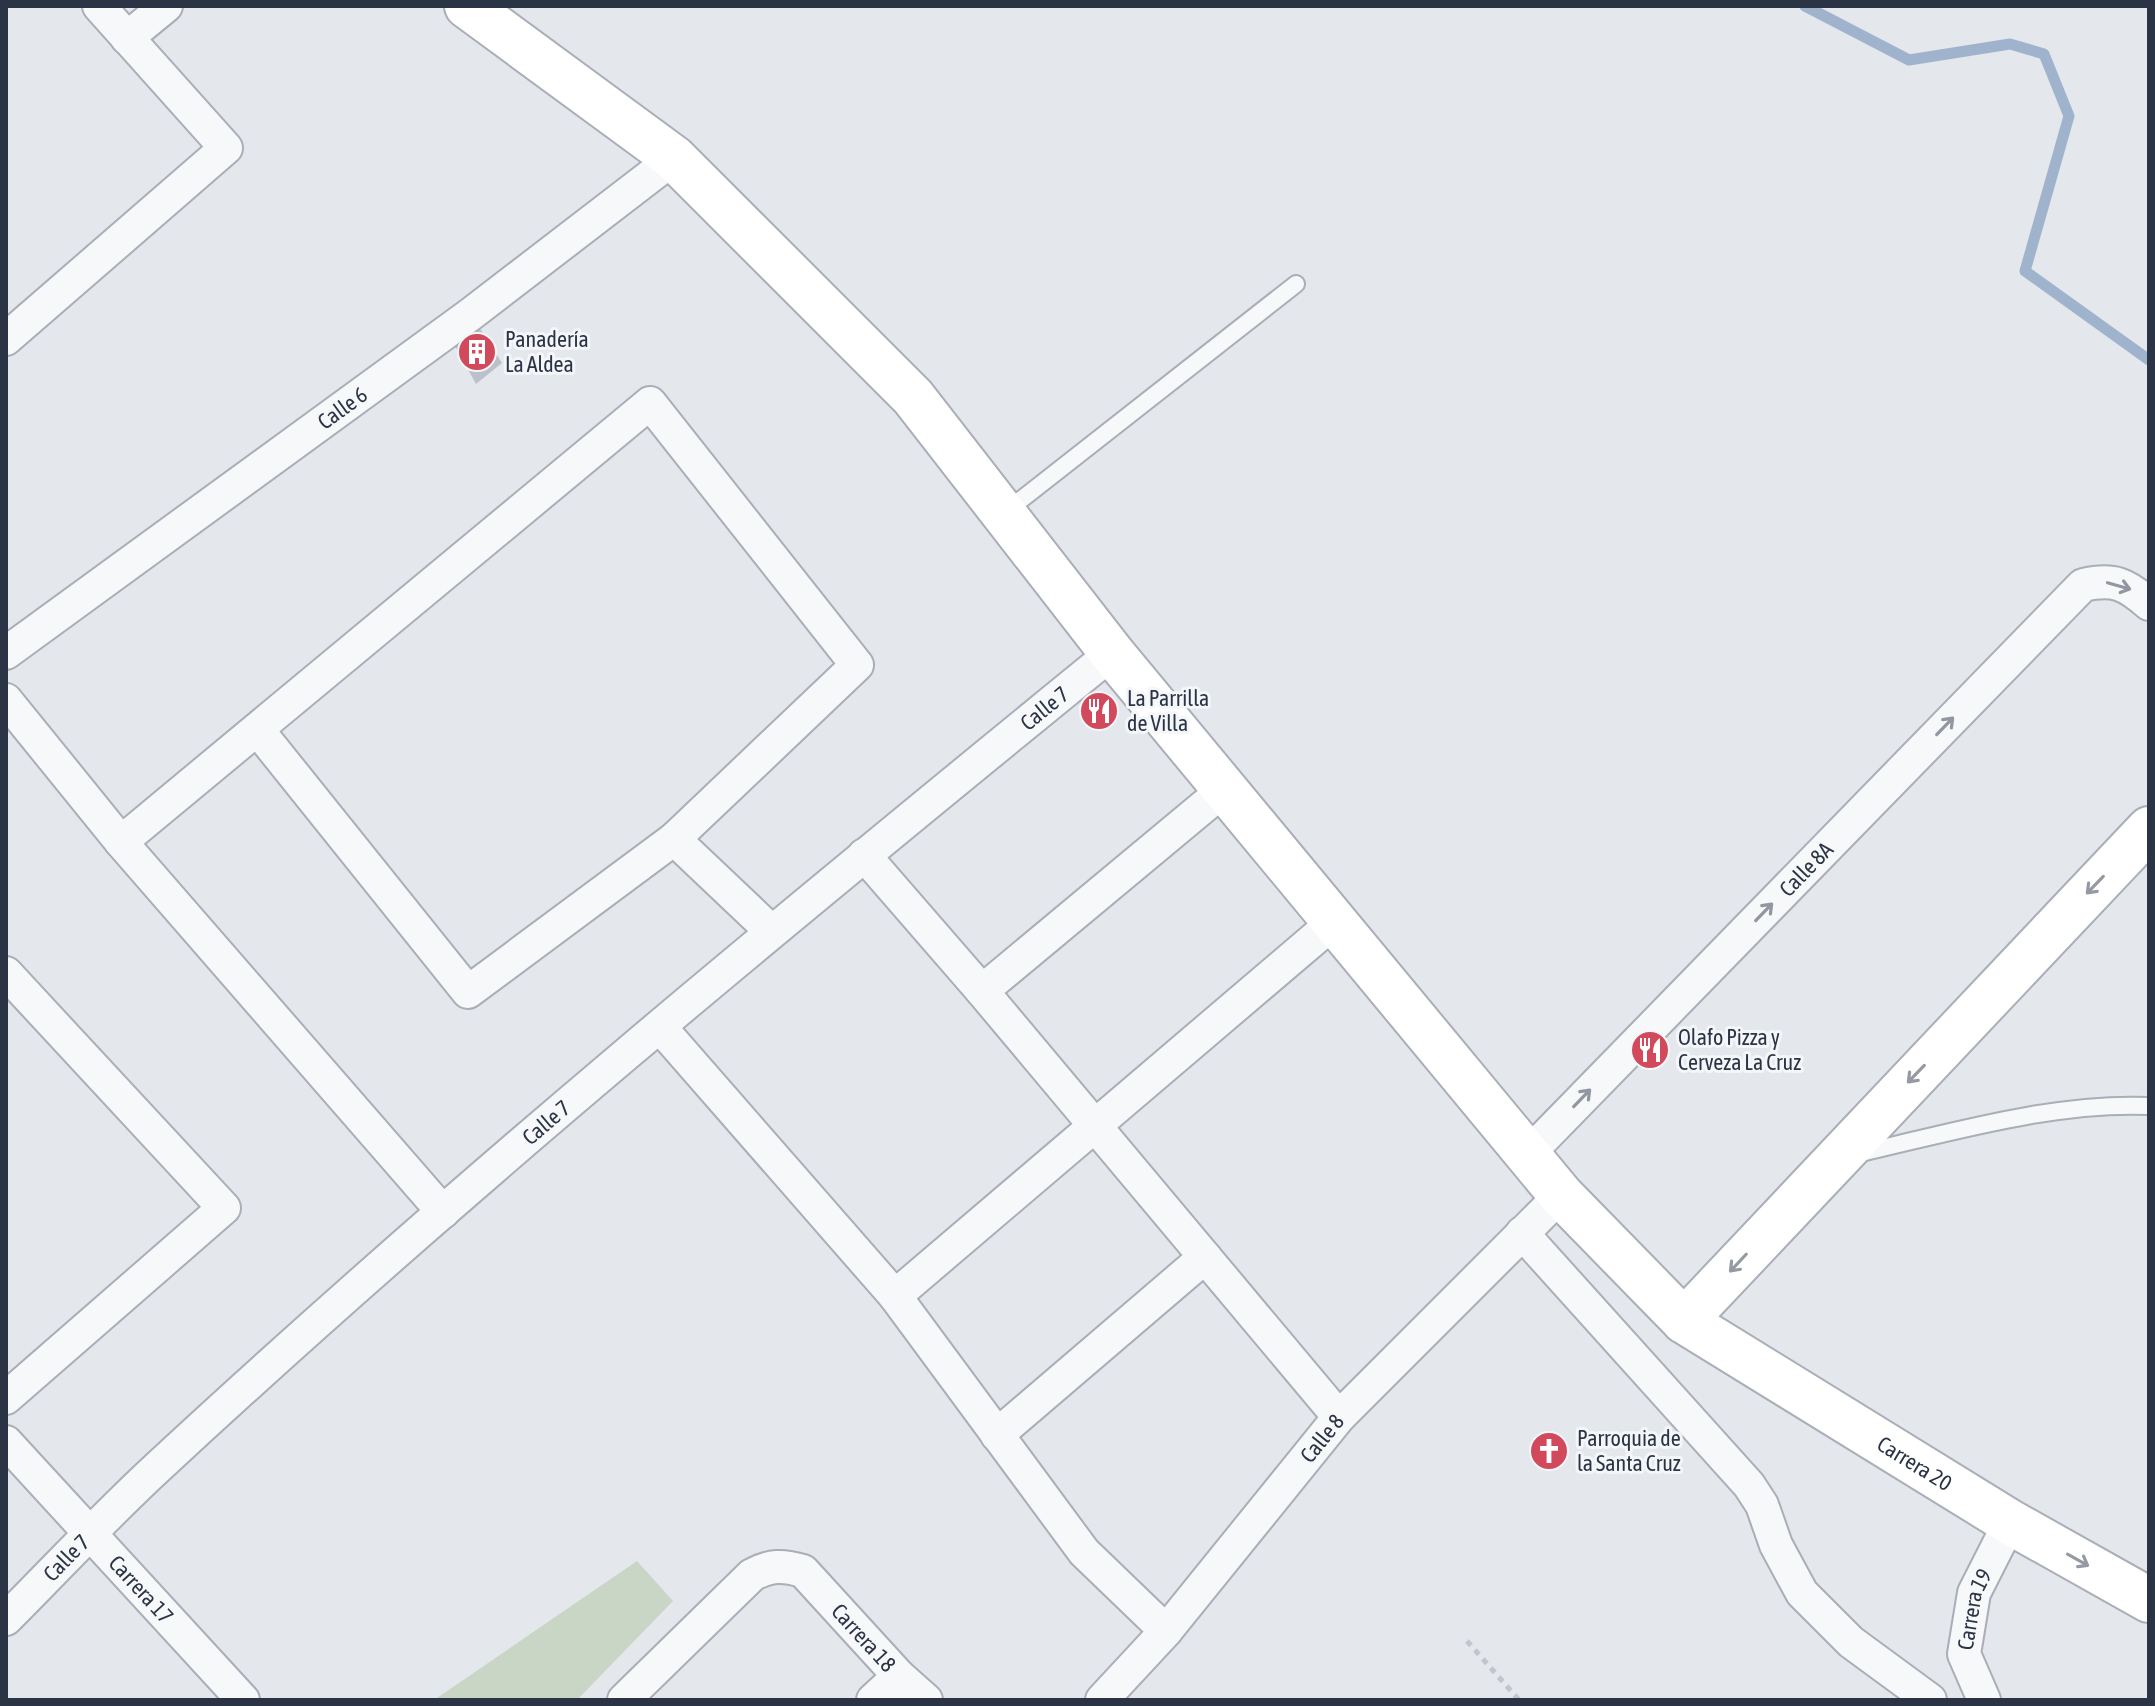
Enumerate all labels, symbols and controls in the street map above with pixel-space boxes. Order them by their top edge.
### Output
place label: Panadería La Aldea [505,326,589,377]
building icon: Panadería La Aldea [456,331,498,373]
street label: Calle 6 [312,381,372,435]
one-way arrow [2106,579,2131,594]
street label: Calle 7 [1015,681,1074,736]
place label: La Parrilla de Villa [1127,685,1209,736]
restaurant icon: La Parrilla de Villa [1078,690,1120,732]
one-way arrow [1936,716,1955,736]
street label: Calle 8A [1774,836,1838,902]
one-way arrow [2086,875,2105,895]
one-way arrow [1754,903,1773,922]
place label: Olafo Pizza y Cerveza La Cruz [1678,1024,1801,1075]
restaurant icon: Olafo Pizza y Cerveza La Cruz [1629,1029,1671,1071]
one-way arrow [1908,1063,1926,1083]
one-way arrow [1573,1088,1592,1108]
street label: Calle 7 [517,1095,575,1150]
one-way arrow [1729,1253,1748,1273]
street label: Calle 8 [1294,1409,1349,1468]
place label: Parroquia de la Santa Cruz [1577,1425,1681,1476]
church icon: Parroquia de la Santa Cruz [1528,1430,1570,1472]
street label: Carrera 20 [1873,1430,1957,1496]
street label: Calle 7 [38,1529,95,1586]
street label: Carrera 17 [104,1550,179,1629]
one-way arrow [2066,1552,2089,1568]
street label: Carrera 19 [1952,1564,1997,1652]
street label: Carrera 18 [826,1598,902,1677]

